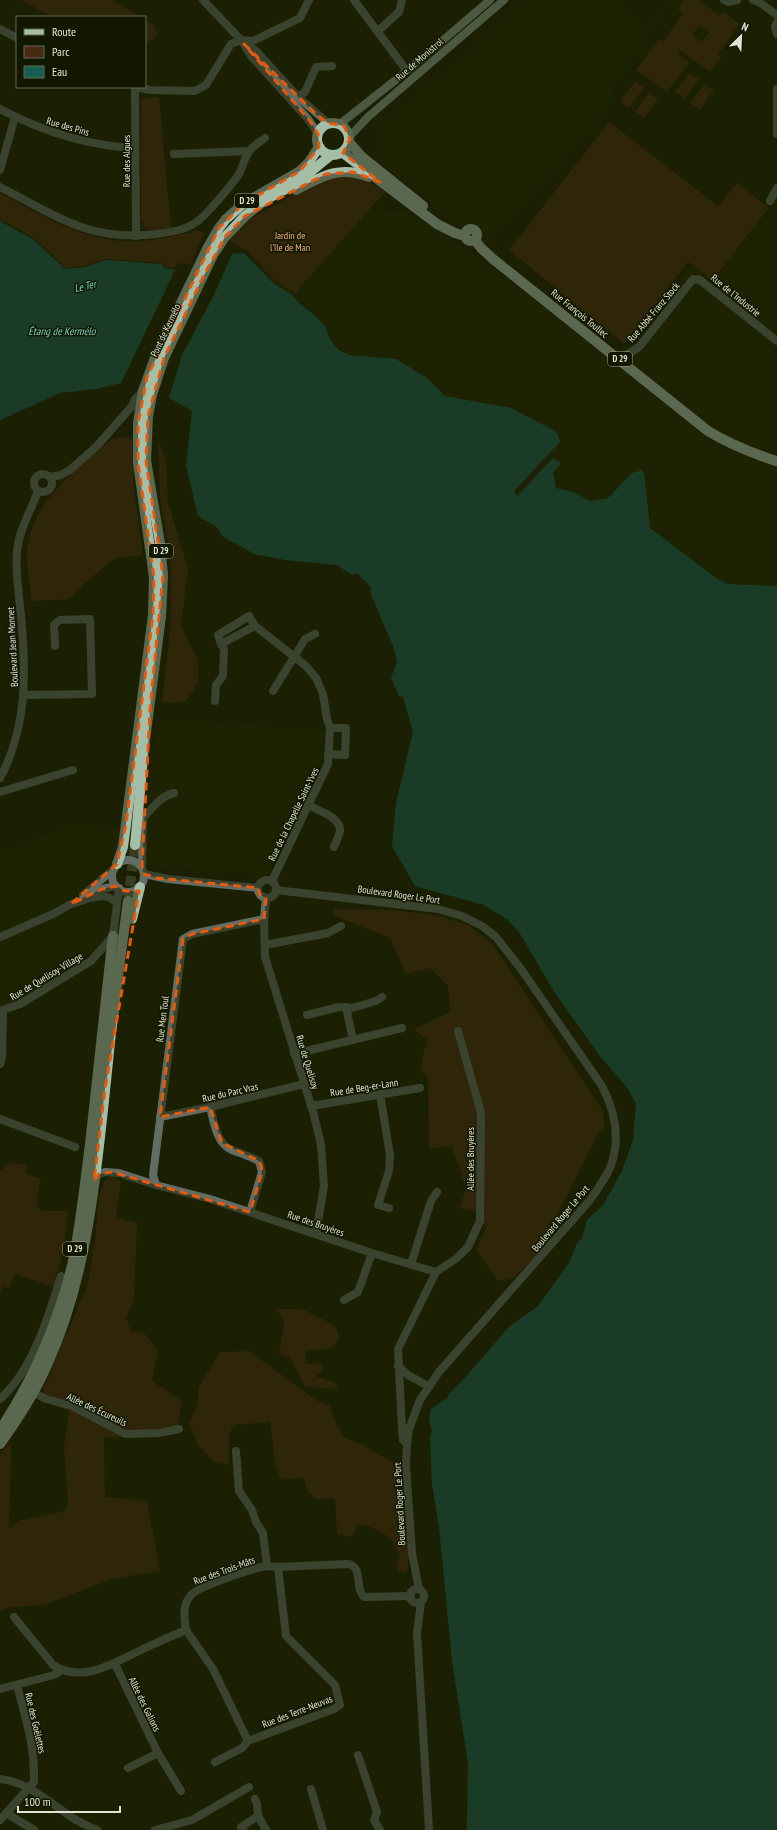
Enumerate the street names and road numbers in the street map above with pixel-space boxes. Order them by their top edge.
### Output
street label: Rue de Monistrol [393,35,446,84]
street label: Rue des Pins [45,114,91,139]
street label: Rue des Algues [120,134,133,187]
road number: D 29 [235,194,259,208]
street label: Rue de l'Industrie [708,271,763,320]
street label: Rue Abbé Franz Stock [625,280,682,345]
street label: Rue François Toullec [548,286,611,341]
street label: Pont de Kermélo [147,302,183,359]
road number: D 29 [608,352,632,366]
road number: D 29 [149,544,173,558]
street label: Boulevard Jean Monnet [4,606,21,687]
street label: Rue de la Chapelle Saint-Yves [265,765,322,863]
street label: Boulevard Roger Le Port [357,882,441,907]
street label: Rue de Quelisoy-Village [8,950,85,1003]
street label: Rue Men Toul [153,994,172,1043]
street label: Rue de Quelisoy [293,1034,322,1091]
street label: Rue de Beg-er-Lann [329,1076,399,1099]
street label: Rue du Parc Vras [201,1080,260,1105]
street label: Allée des Bruyères [464,1127,477,1191]
street label: Boulevard Roger Le Port [529,1182,592,1254]
street label: Rue des Bruyères [286,1208,347,1239]
road number: D 29 [63,1242,87,1256]
street label: Allée des Écureuils [65,1390,130,1429]
street label: Boulevard Roger Le Port [391,1462,408,1546]
street label: Rue des Trois-Mâts [192,1553,257,1588]
street label: Allée des Galions [126,1675,164,1734]
street label: Rue des Goëlettes [22,1691,49,1755]
street label: Rue des Terre-Neuvas [260,1692,335,1731]

